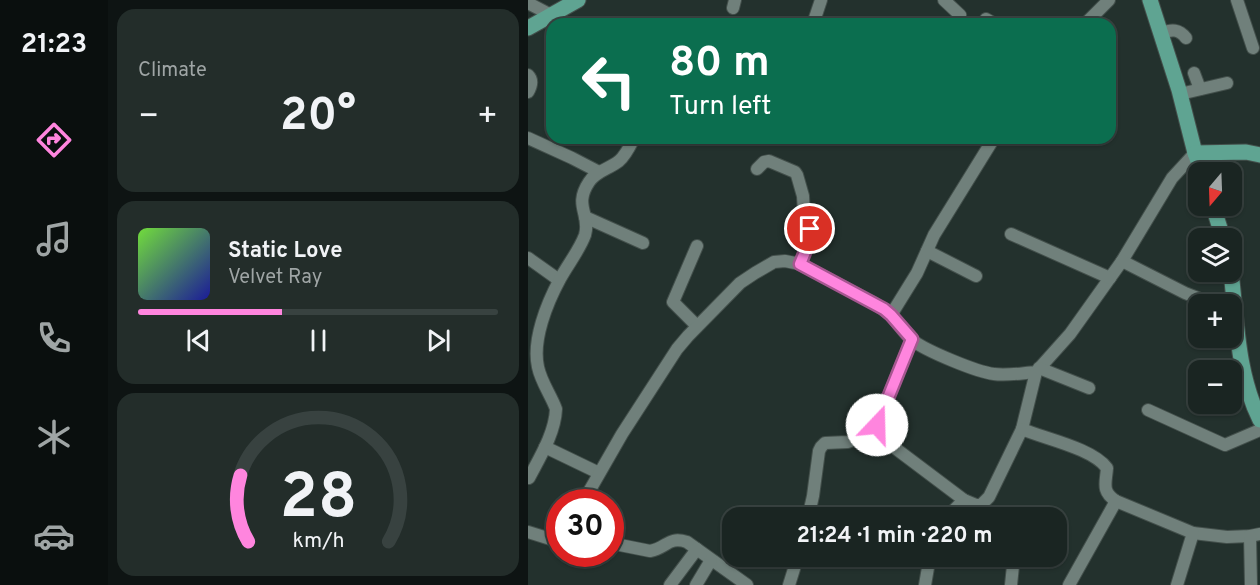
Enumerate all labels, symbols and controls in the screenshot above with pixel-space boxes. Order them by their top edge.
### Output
text: 21:23 [21,28,87,62]
text: 80 m [669,38,770,91]
icon: left [570,42,648,120]
text: Climate [138,58,207,84]
text: 20° [280,89,356,146]
text: Turn left [669,90,771,124]
text: − [138,97,159,139]
text: + [477,97,498,139]
icon: directions [33,119,75,161]
north arrow [1188,162,1242,216]
map controls [1188,162,1242,414]
pin [784,203,835,254]
icon: arrive [793,212,826,245]
icon: music [33,218,75,260]
button: layers [1188,228,1242,282]
text: Static Love [228,238,342,265]
text: Velvet Ray [228,265,322,291]
button: + [1188,294,1242,348]
icon: phone [33,317,75,359]
icon: previous [182,324,215,357]
icon: pause [302,324,335,357]
icon: next [422,324,455,357]
button: − [1188,360,1242,414]
position arrow [845,393,909,457]
icon: climate [33,416,75,458]
text: 28 [279,461,357,540]
speed limit sign: 30 [546,489,624,567]
icon: car [33,515,75,557]
text: 21:24 · 1 min · 220 m [796,523,993,550]
text: km/h [292,528,344,555]

